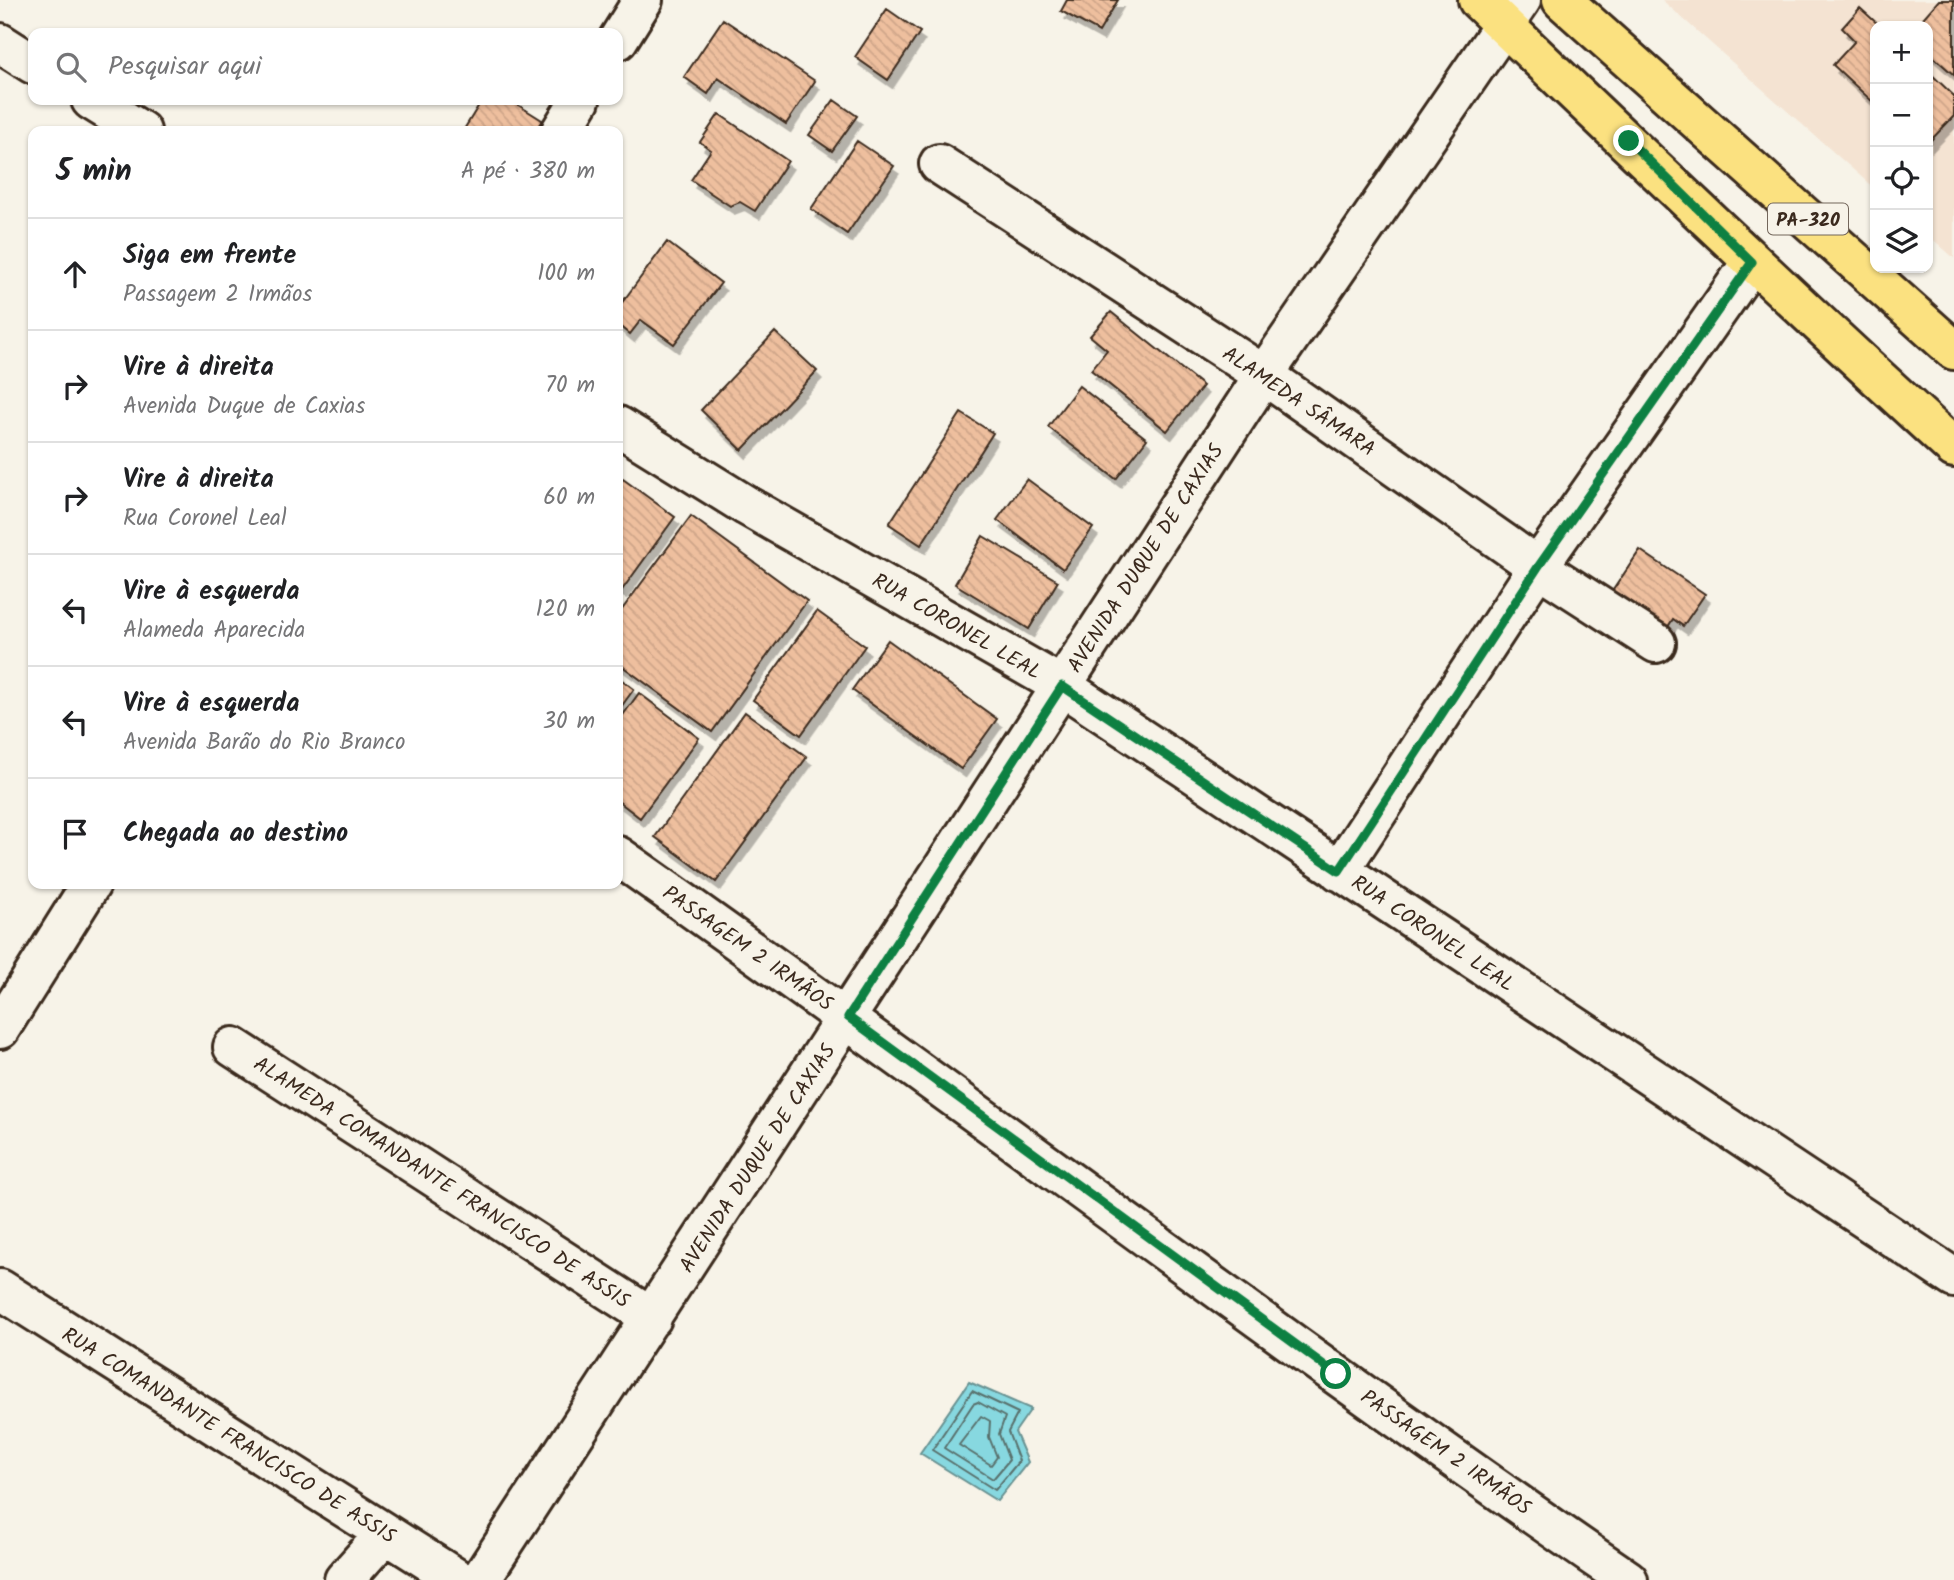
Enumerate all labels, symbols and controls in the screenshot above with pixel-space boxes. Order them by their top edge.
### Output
map controls [1870,21,1933,273]
button: + [1870,21,1933,84]
search box [28,28,623,105]
text: Pesquisar aqui [108,46,261,88]
icon: search [52,48,90,86]
button: − [1870,84,1933,147]
route end [1613,125,1644,156]
button: locate [1870,147,1933,210]
text: 5 min [56,148,132,196]
text: A pé · 380 m [461,154,595,190]
road number: PA-320 [1768,204,1848,234]
button: layers [1870,210,1933,273]
text: Siga em frente [123,235,296,277]
icon: ahead [56,255,94,293]
text: 100 m [537,256,595,292]
text: Passagem 2 Irmãos [123,277,312,313]
street label: ALAMEDA SÂMARA [1215,339,1382,466]
text: Vire à direita [123,347,274,389]
icon: right [56,367,94,405]
text: 70 m [545,368,595,404]
text: Avenida Duque de Caxias [123,389,365,425]
street label: AVENIDA DUQUE DE CAXIAS [1060,438,1233,680]
text: Vire à direita [123,459,274,501]
icon: right [56,479,94,517]
text: 60 m [543,480,595,516]
text: Rua Coronel Leal [123,501,287,537]
street label: RUA CORONEL LEAL [865,565,1047,689]
text: Vire à esquerda [123,571,300,613]
icon: left [56,591,94,629]
text: 120 m [535,592,595,628]
text: Alameda Aparecida [123,613,305,649]
text: Vire à esquerda [123,683,300,725]
icon: left [56,703,94,741]
text: 30 m [543,704,595,740]
text: Avenida Barão do Rio Branco [123,725,405,761]
text: Chegada ao destino [123,813,348,855]
icon: arrive [56,815,94,853]
street label: RUA CORONEL LEAL [1344,867,1521,1001]
street label: PASSAGEM 2 IRMÃOS [655,878,839,1021]
street label: AVENIDA DUQUE DE CAXIAS [672,1038,845,1280]
street label: ALAMEDA COMANDANTE FRANCISCO DE ASSIS [246,1049,636,1318]
street label: RUA COMANDANTE FRANCISCO DE ASSIS [55,1319,402,1553]
route start [1320,1358,1351,1389]
street label: PASSAGEM 2 IRMÃOS [1353,1382,1537,1525]

